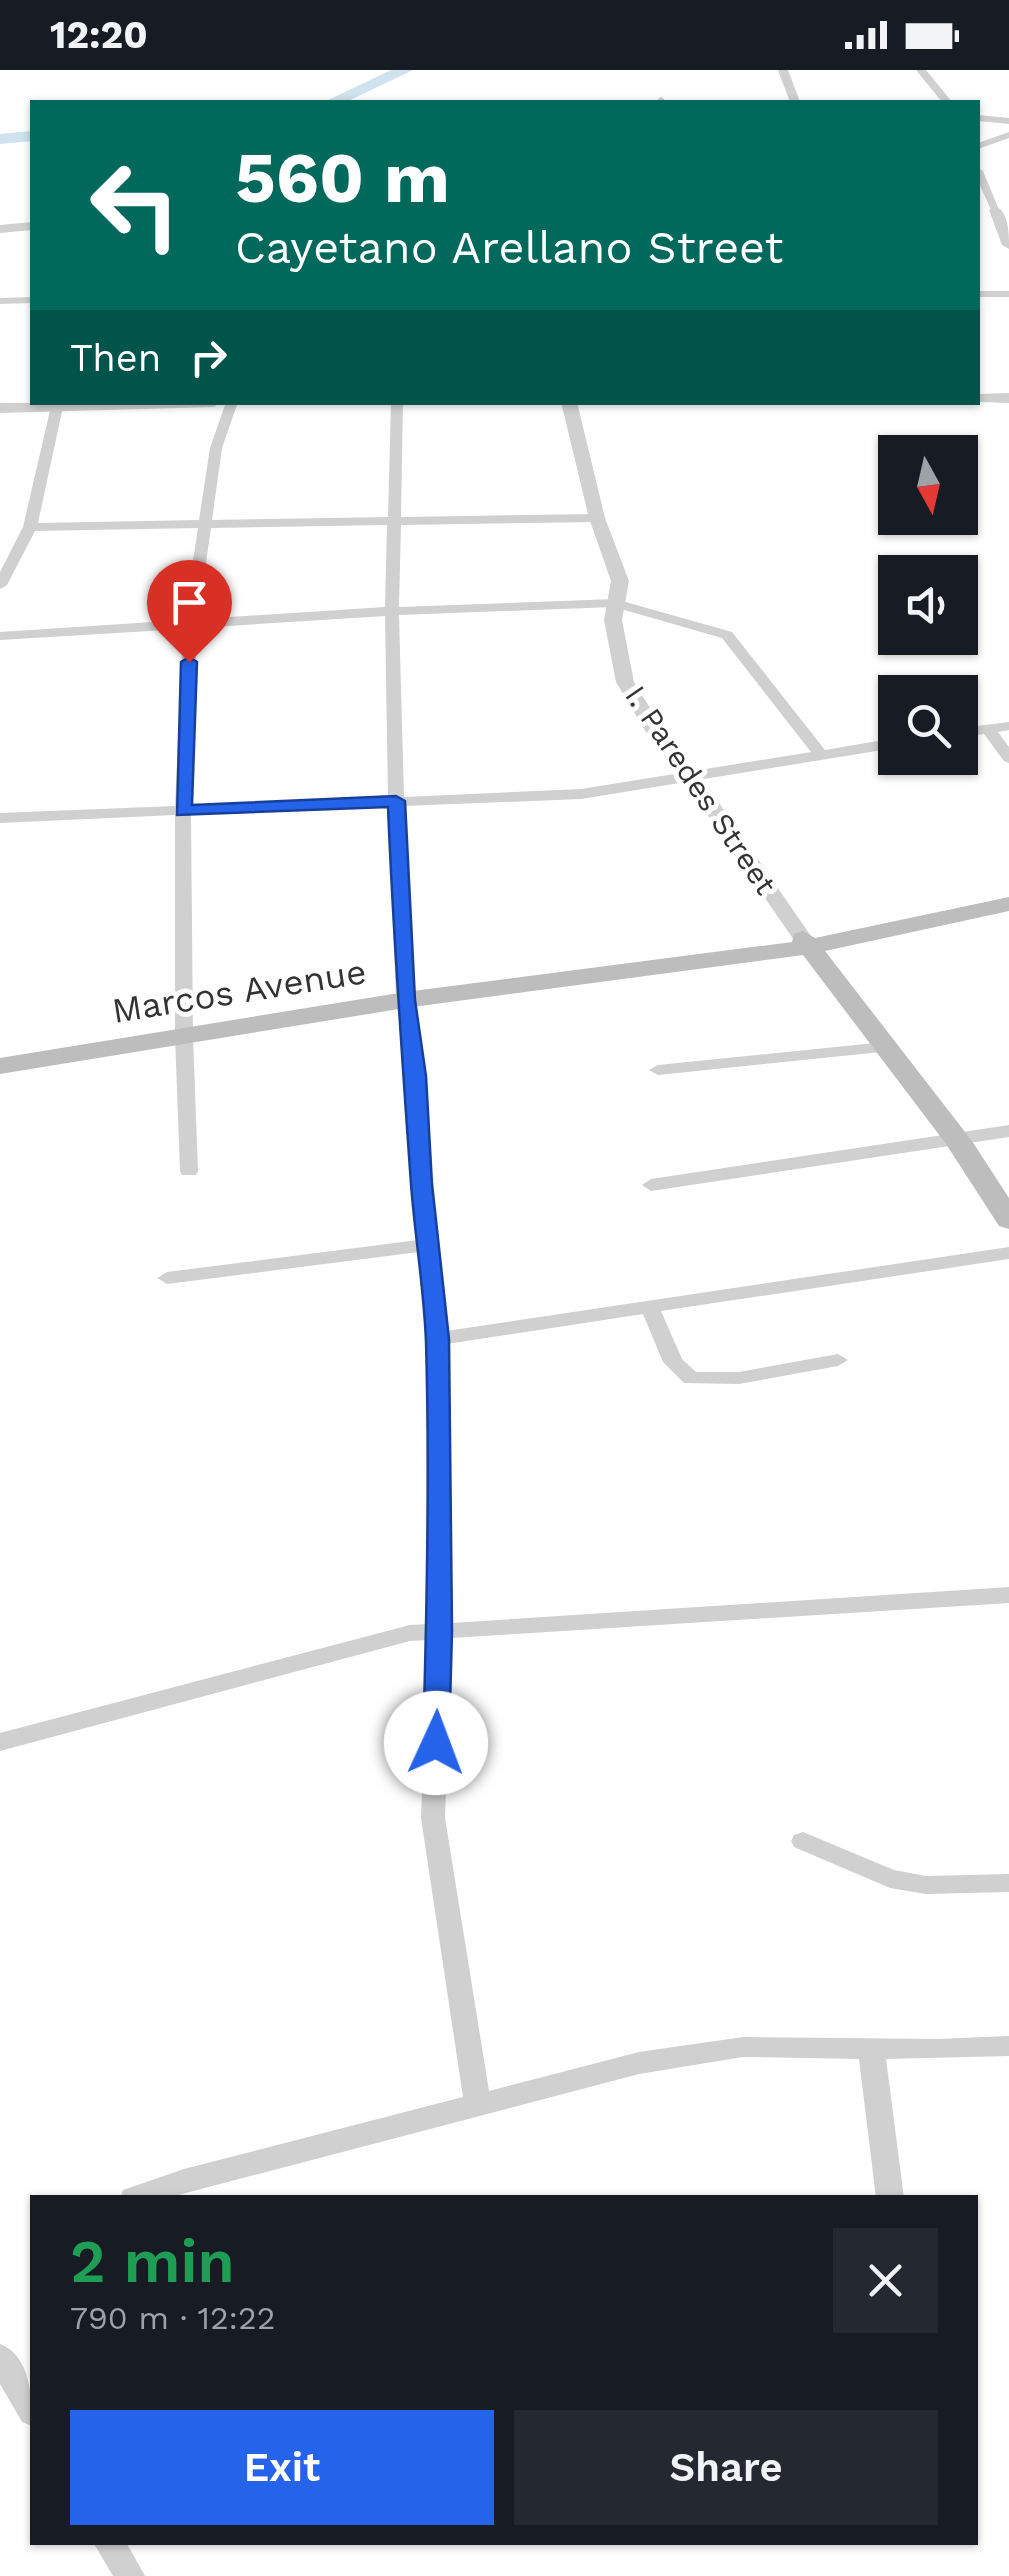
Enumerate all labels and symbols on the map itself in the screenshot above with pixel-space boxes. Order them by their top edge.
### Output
north arrow [878,435,978,535]
pin [147,560,232,663]
street label: I. Paredes Street [618,679,784,901]
street label: Marcos Avenue [109,950,369,1032]
position arrow [384,1691,488,1795]

